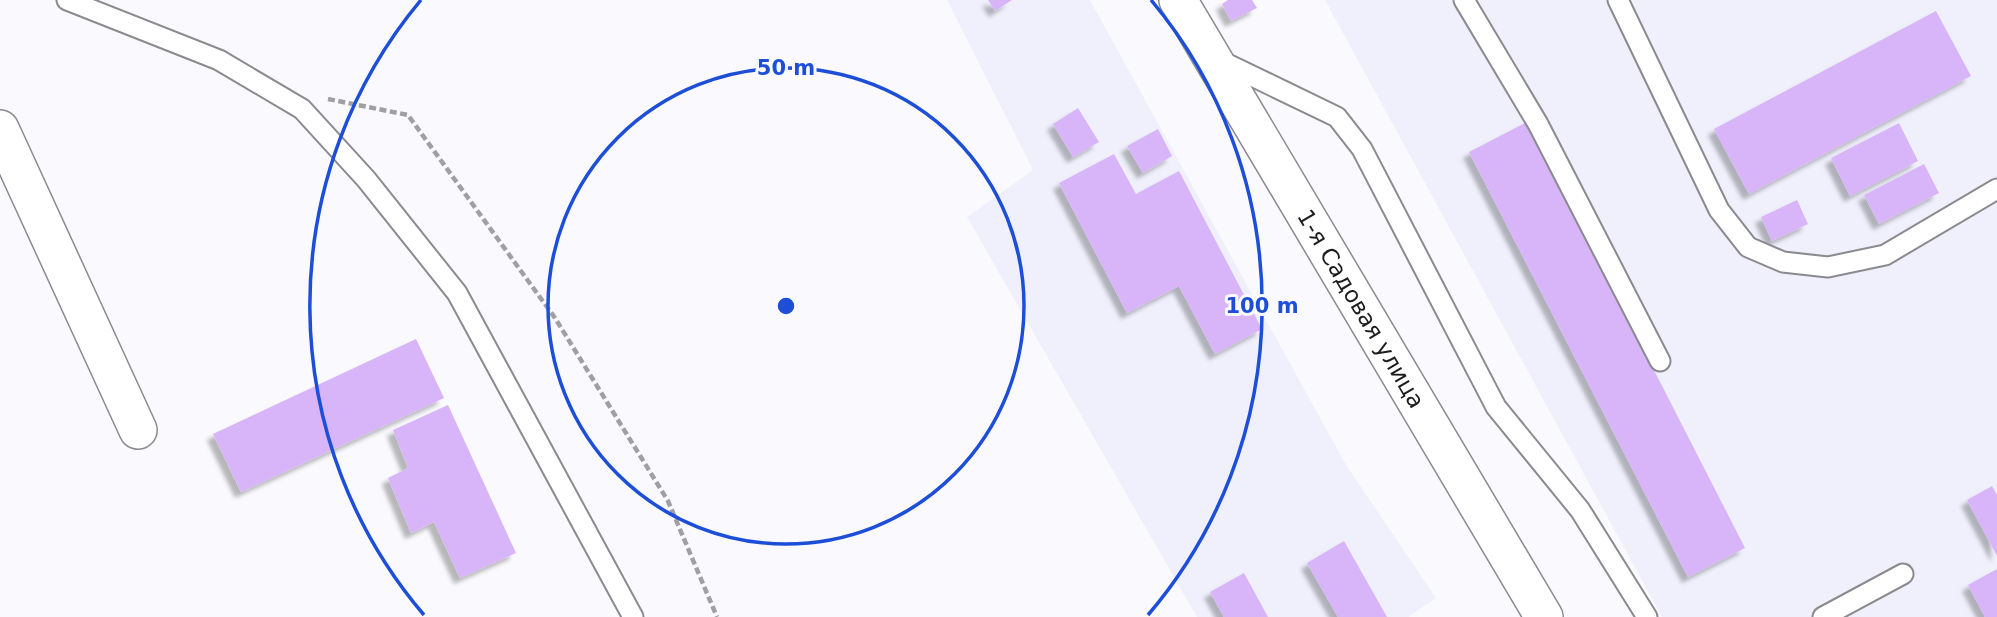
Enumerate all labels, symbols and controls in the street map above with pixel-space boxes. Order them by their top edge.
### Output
text: 50 m [757,56,815,80]
street label: 1-я Садовая улица [1292,205,1430,413]
centre of rings [774,294,798,318]
text: 100 m [1225,294,1299,318]

